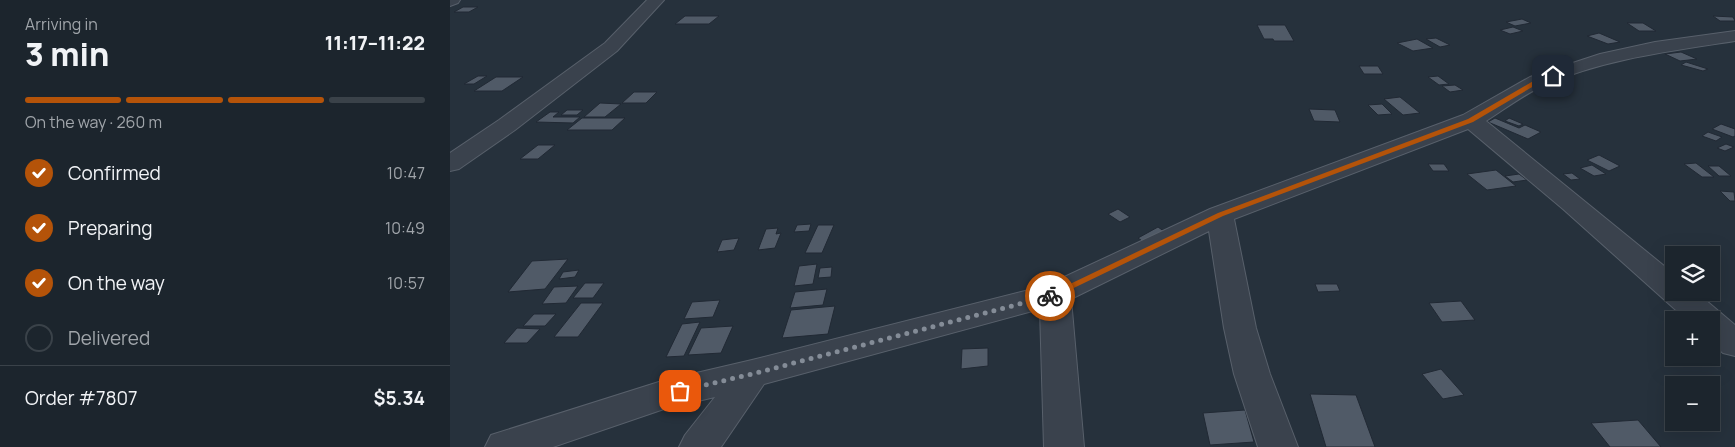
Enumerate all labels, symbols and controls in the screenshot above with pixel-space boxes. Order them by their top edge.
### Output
text: Arriving in [25,13,98,35]
text: 11:17–11:22 [325,30,425,56]
text: 3 min [25,32,109,76]
pin [1532,55,1574,97]
icon: home [1539,62,1567,90]
text: On the way · 260 m [25,111,162,133]
icon: check [25,159,53,187]
text: Confirmed [68,160,161,186]
text: 10:47 [387,162,425,184]
icon: check [25,214,53,242]
text: Preparing [68,215,153,241]
text: 10:49 [385,217,425,239]
map controls [1665,246,1720,431]
button: layers [1665,246,1720,301]
icon: check [25,269,53,297]
text: On the way [68,270,165,296]
courier [1025,271,1075,321]
text: 10:57 [387,272,425,294]
icon: bike [1036,282,1064,310]
button: + [1665,311,1720,366]
text: Delivered [68,325,150,351]
pin [659,370,701,412]
button: − [1665,376,1720,431]
icon: bag [666,377,694,405]
text: Order #7807 [25,385,138,411]
text: $5.34 [374,385,425,411]

